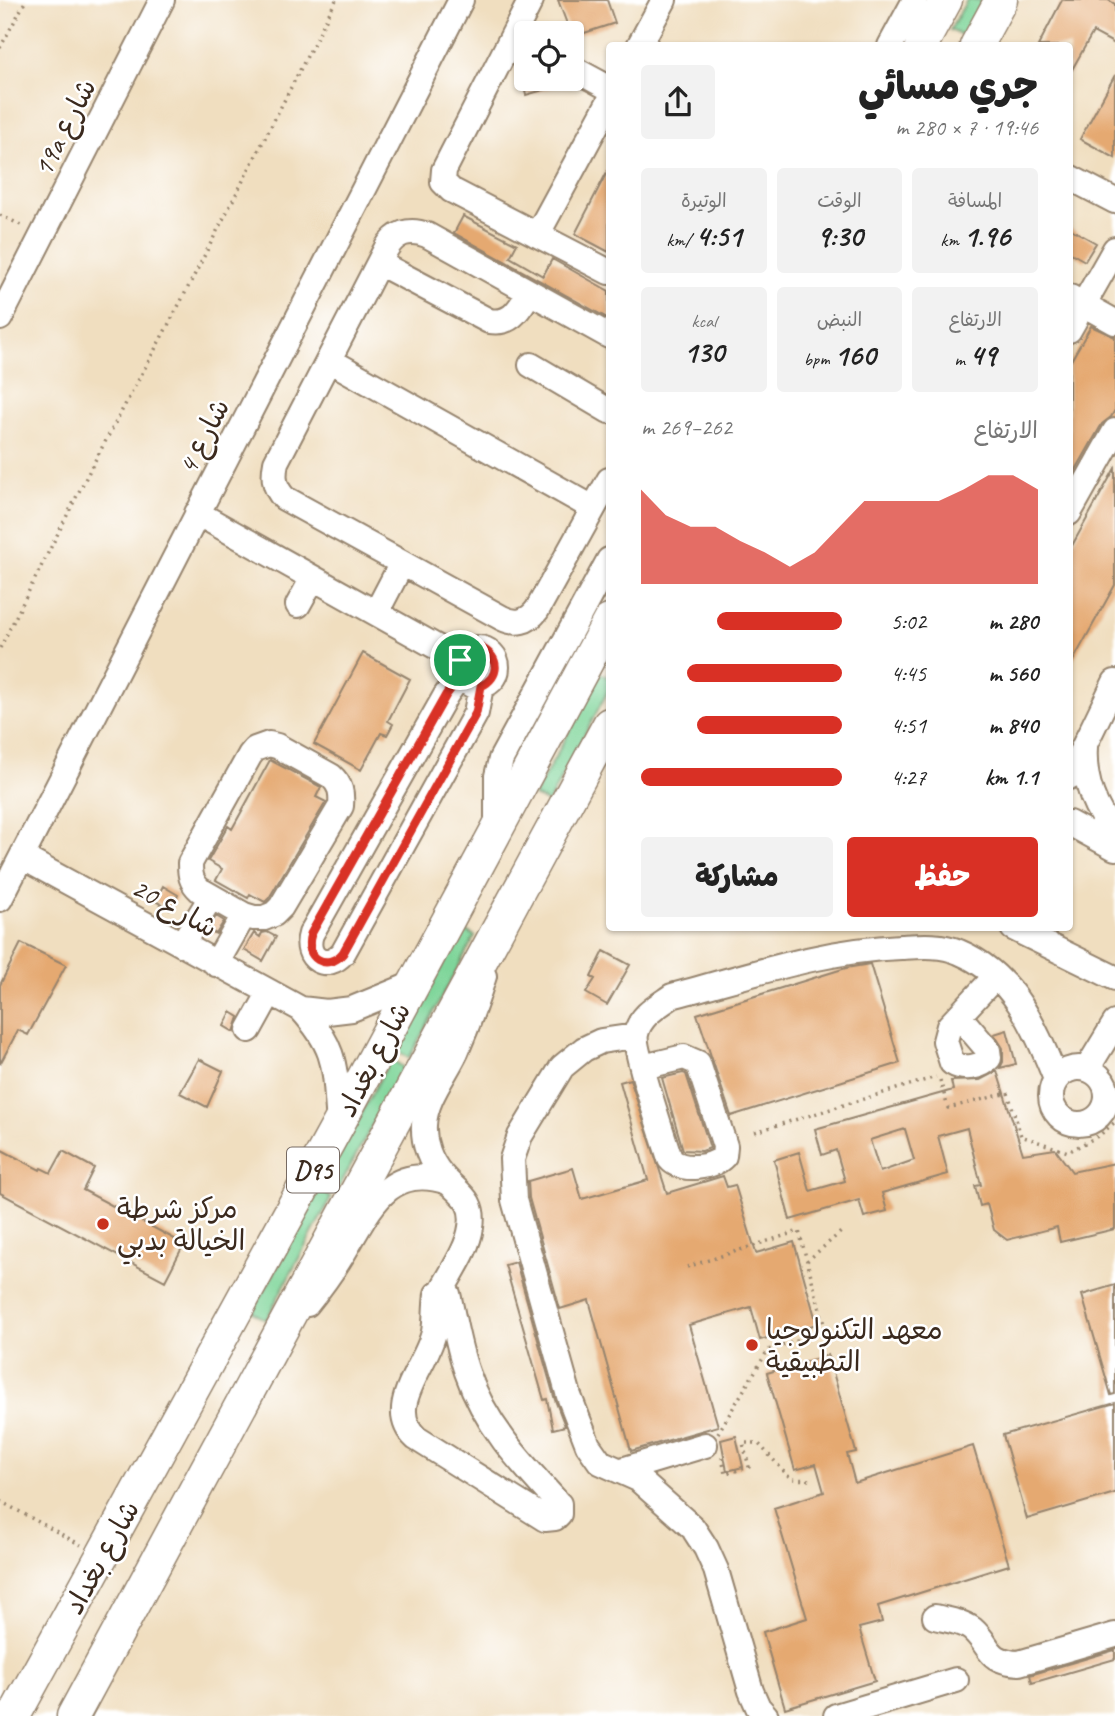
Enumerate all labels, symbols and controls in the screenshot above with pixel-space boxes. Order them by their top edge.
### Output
map controls [514,21,584,91]
button: locate [514,21,584,91]
text: جري مسائي [858,63,1038,110]
button: share [641,65,715,139]
street label: 19a شارع [25,73,106,183]
text: 19:46 · 7 × 280 m [895,113,1038,142]
text: الوتيرة [681,189,727,213]
text: الوقت [817,189,862,213]
text: المسافة [948,189,1002,213]
text: 4:51 [696,217,742,255]
text: 9:30 [816,217,863,255]
text: 1.96 [963,217,1010,255]
text: /km [666,228,696,252]
text: km [940,228,963,252]
text: النبض [817,308,862,332]
text: الارتفاع [949,308,1002,332]
text: kcal [691,309,716,333]
text: 130 [684,333,724,371]
text: 160 [834,336,875,374]
text: 49 [969,336,996,374]
text: bpm [804,347,834,371]
text: m [954,347,969,371]
street label: شارع 4 [170,393,239,481]
text: 262–269 m [641,413,732,442]
text: الارتفاع [974,416,1038,445]
text: 5:02 [890,607,926,636]
text: 280 m [988,607,1038,636]
pin [430,630,490,690]
icon: arrive [441,641,479,679]
text: 4:45 [890,659,926,688]
text: 560 m [988,659,1038,688]
text: 4:51 [890,711,926,740]
text: 840 m [988,711,1038,740]
text: 4:27 [890,763,926,792]
text: 1.1 km [984,763,1038,792]
button: مشاركة [641,837,833,917]
button: حفظ [847,837,1038,917]
street label: شارع 20 [125,870,224,947]
street label: شارع بغداد [329,996,420,1124]
road number: D95 [287,1148,339,1192]
place label: مركز شرطة الخيالة بدبي [117,1191,245,1265]
marker: مركز شرطة الخيالة بدبي [95,1216,111,1232]
place label: معهد التكنولوجيا التطبيقية [766,1312,943,1379]
marker: معهد التكنولوجيا التطبيقية [744,1337,760,1353]
street label: شارع بغداد [56,1494,149,1621]

